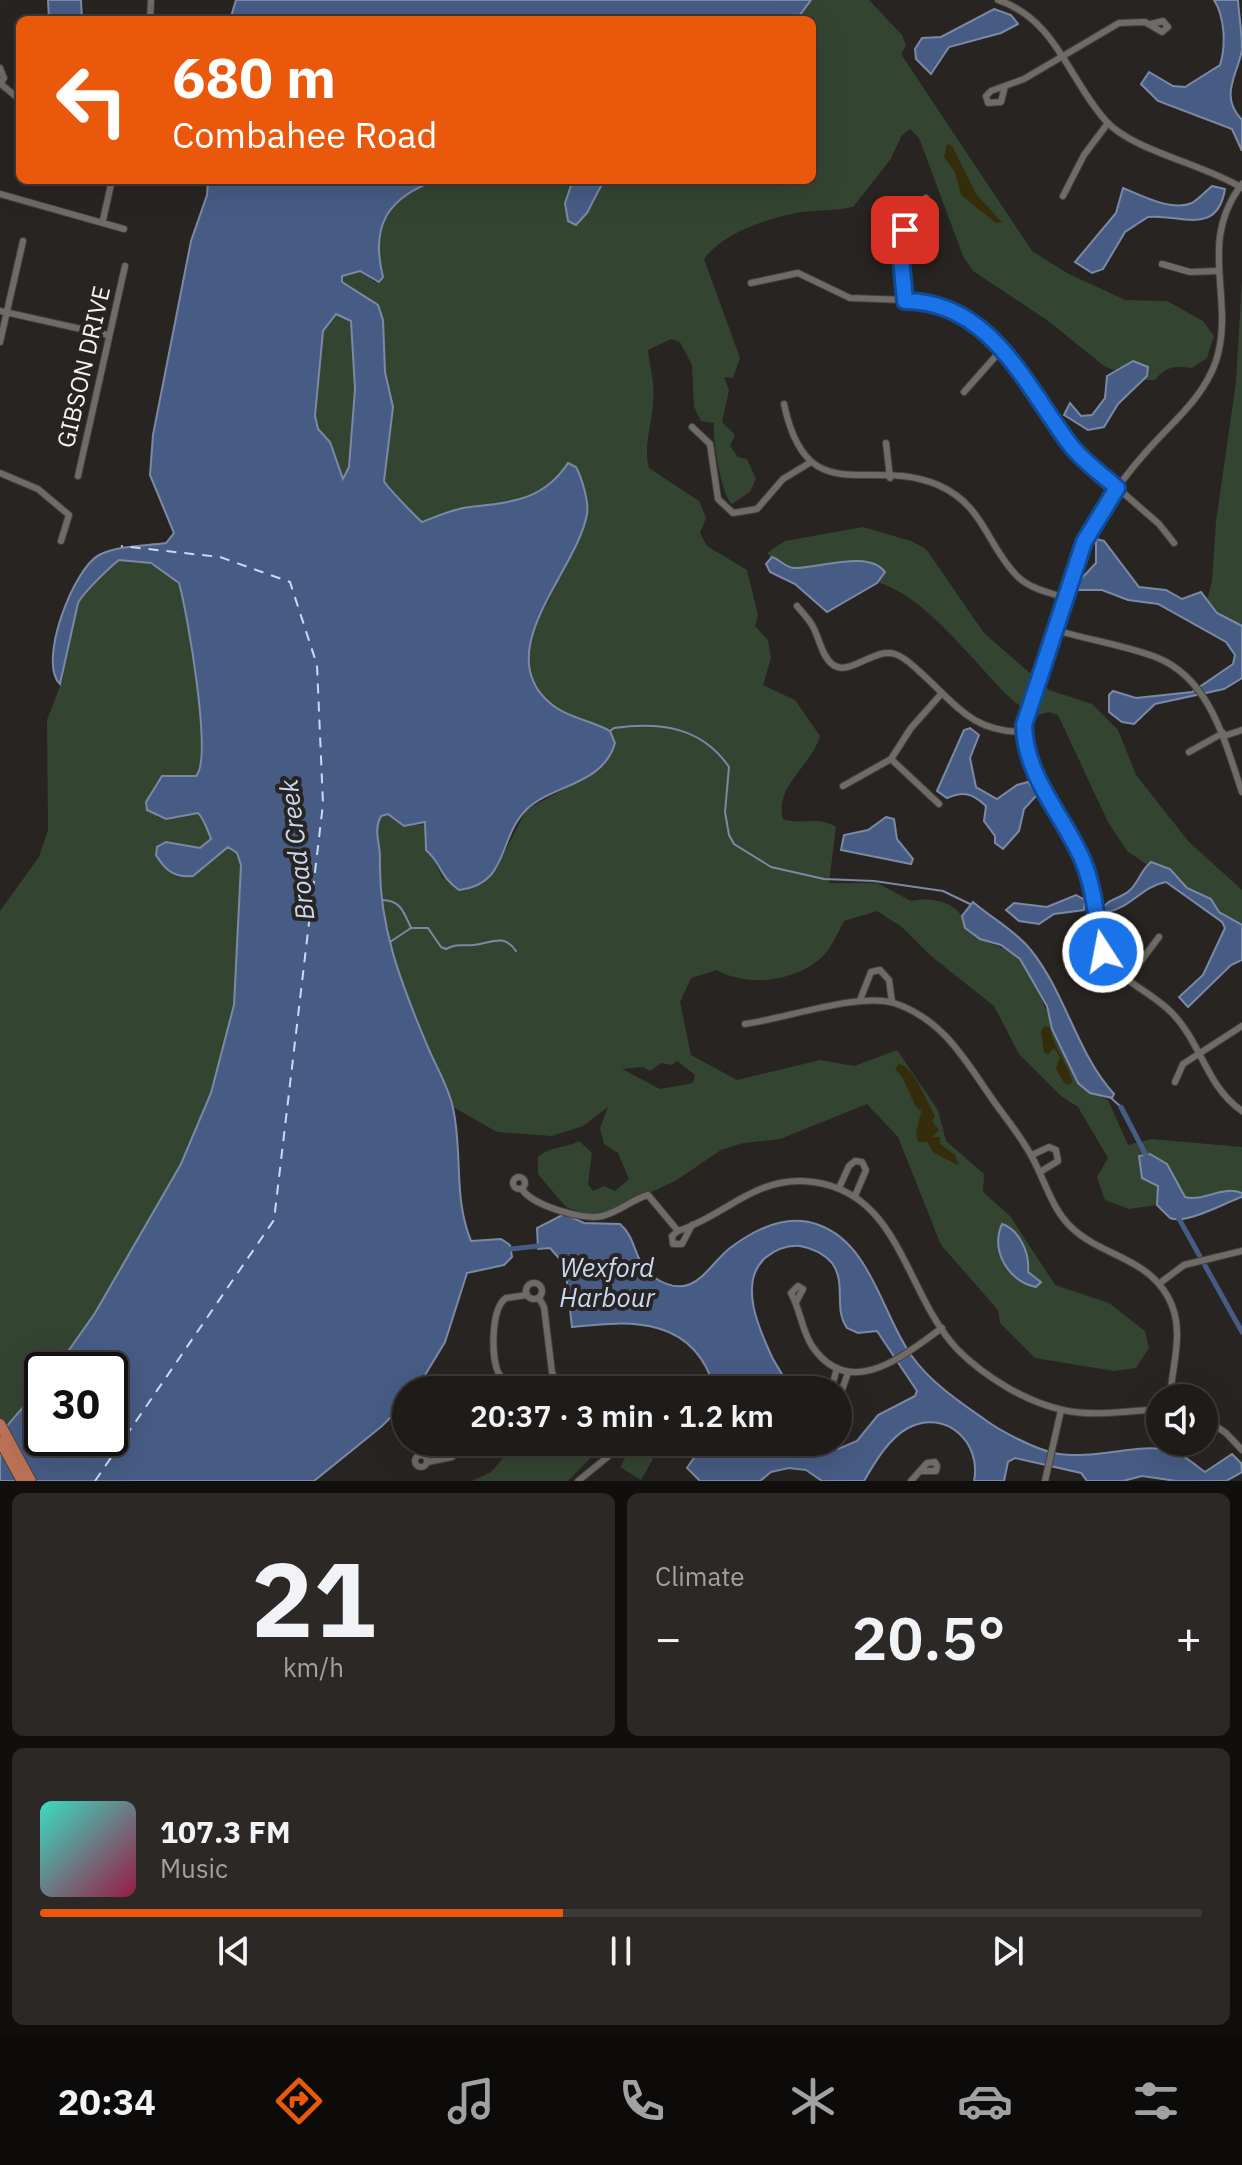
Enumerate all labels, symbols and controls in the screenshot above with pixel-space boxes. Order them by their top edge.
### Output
text: 680 m [172,41,336,113]
icon: left [40,48,144,152]
text: Combahee Road [172,111,437,158]
pin [871,196,939,264]
icon: arrive [883,208,927,252]
street label: GIBSON DRIVE [49,283,117,451]
water label: Broad Creek [270,777,322,922]
position arrow [1061,910,1145,994]
water label: Wexford Harbour [559,1250,656,1314]
speed limit sign: 30 [24,1352,128,1456]
map controls [1146,1384,1218,1456]
button: sound [1146,1384,1218,1456]
text: 20:37 · 3 min · 1.2 km [470,1396,774,1435]
text: 21 [251,1530,376,1666]
text: Climate [655,1559,745,1593]
text: 20.5° [851,1598,1006,1677]
text: − [655,1609,681,1666]
text: + [1176,1609,1202,1666]
text: km/h [283,1650,344,1684]
text: 107.3 FM [160,1812,291,1851]
text: Music [160,1851,228,1885]
icon: previous [212,1929,256,1973]
icon: pause [599,1929,643,1973]
icon: next [986,1929,1030,1973]
icon: directions [271,2073,327,2129]
icon: music [443,2073,499,2129]
icon: phone [614,2073,670,2129]
icon: climate [785,2073,841,2129]
icon: car [957,2073,1013,2129]
icon: filters [1128,2073,1184,2129]
text: 20:34 [58,2078,156,2125]

